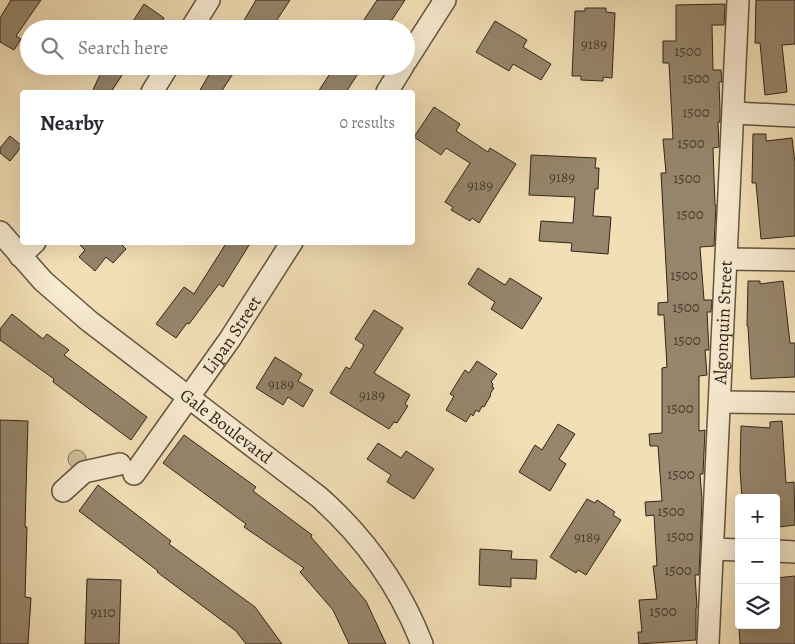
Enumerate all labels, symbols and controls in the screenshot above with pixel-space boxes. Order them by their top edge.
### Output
search box [20,20,415,75]
icon: search [38,34,66,62]
house number: 9189 [581,34,607,54]
text: Search here [78,35,168,61]
house number: 1500 [674,41,702,61]
house number: 1500 [682,68,710,88]
house number: 1500 [682,102,710,122]
text: Nearby [40,109,103,137]
text: 0 results [339,112,395,134]
house number: 1500 [677,133,705,153]
house number: 9189 [549,167,575,187]
house number: 1500 [673,168,701,188]
house number: 9189 [467,175,493,195]
house number: 1500 [676,204,704,224]
street label: Algonquin Street [708,260,738,386]
house number: 1500 [670,265,698,285]
street label: Lipan Street [197,291,267,379]
house number: 1500 [672,297,700,317]
house number: 1500 [673,330,701,350]
house number: 9189 [268,374,294,394]
street label: Gale Boulevard [175,383,278,469]
house number: 9189 [359,385,385,405]
house number: 1500 [666,398,694,418]
house number: 1500 [667,464,695,484]
map controls [735,494,780,629]
button: + [735,494,780,539]
house number: 1500 [657,501,685,521]
house number: 1500 [666,526,694,546]
house number: 9189 [574,527,600,547]
button: − [735,539,780,584]
house number: 1500 [664,560,692,580]
button: layers [735,584,780,629]
house number: 1500 [649,601,677,621]
house number: 9110 [90,602,116,622]

